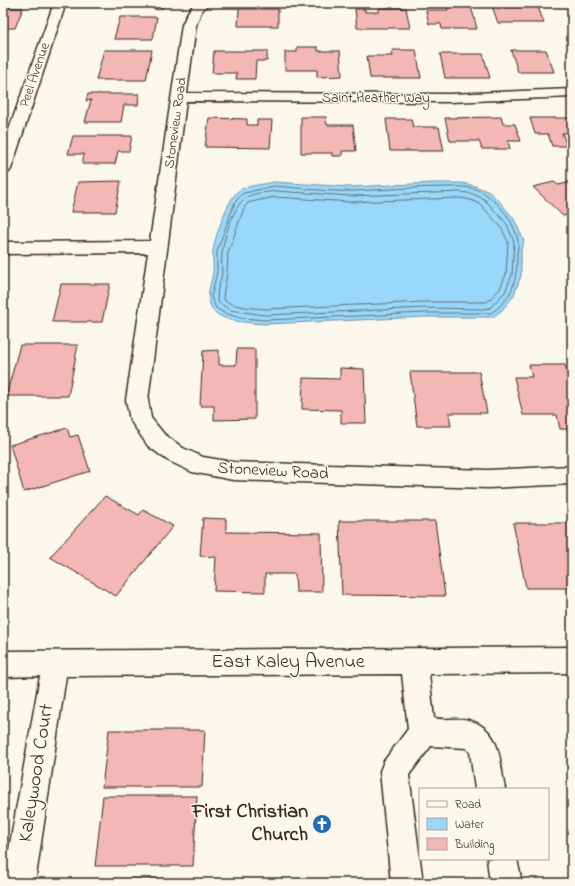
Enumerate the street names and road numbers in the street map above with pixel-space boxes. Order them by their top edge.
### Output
street label: Peel Avenue [14,39,56,110]
street label: Stoneview Road [159,76,193,170]
street label: Saint Heather Way [322,88,430,110]
street label: Stoneview Road [217,456,330,486]
street label: East Kaley Avenue [211,648,365,677]
street label: Kaleywood Court [12,702,62,844]

